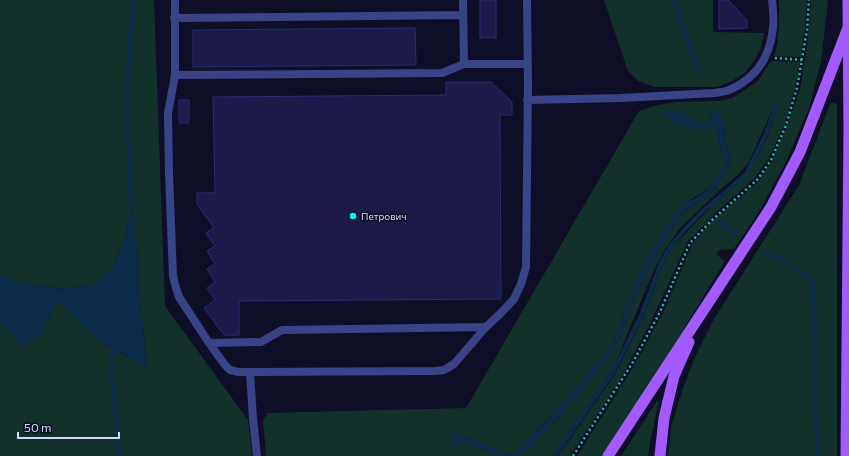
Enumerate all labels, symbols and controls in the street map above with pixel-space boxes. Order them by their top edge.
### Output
place label: Петрович [361,210,407,222]
marker: Петрович [348,211,358,221]
scale bar [18,414,119,440]
text: 50 m [24,420,52,434]

